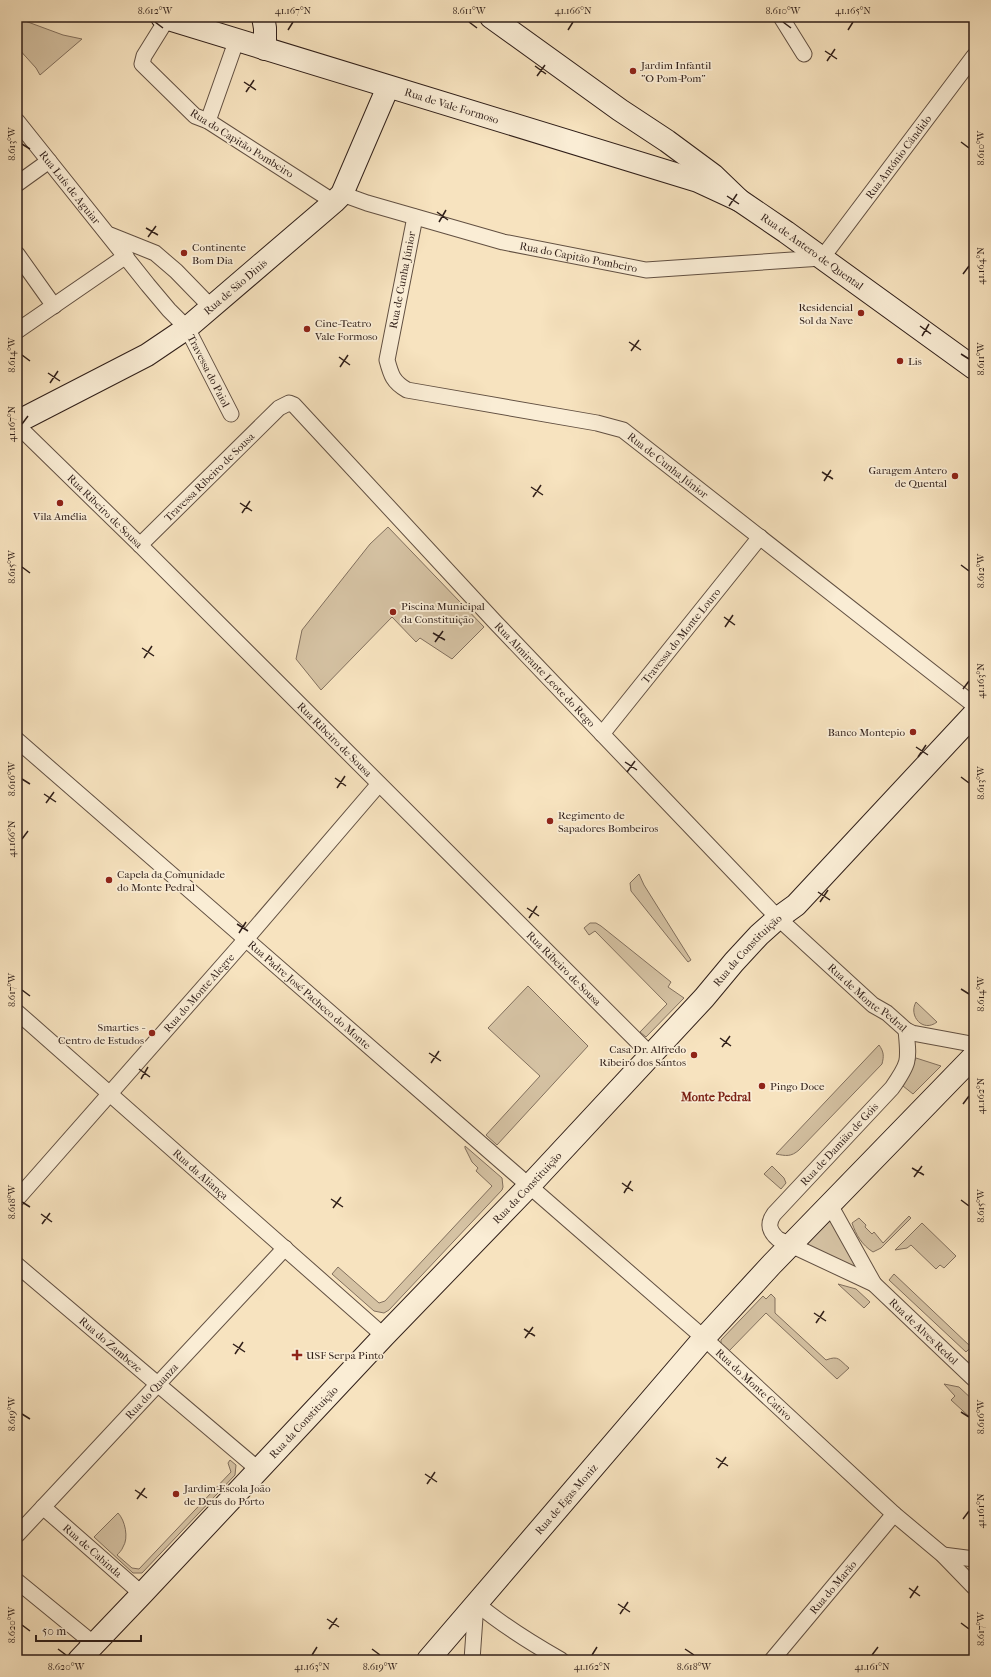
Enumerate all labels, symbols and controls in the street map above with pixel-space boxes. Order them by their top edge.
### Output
text: 8.612°W [138,5,173,17]
text: 41.167°N [275,5,312,17]
text: 8.611°W [453,5,487,17]
text: 41.166°N [555,5,592,17]
text: 8.610°W [766,5,802,17]
text: 41.165°N [835,5,871,17]
place label: Jardim Infantil "O Pom-Pom" [640,59,711,85]
marker: Jardim Infantil "O Pom-Pom" [628,66,638,76]
street label: Rua de Vale Formoso [403,86,501,127]
street label: Rua do Capitão Pombeiro [188,106,296,181]
street label: Rua António Cândido [863,112,935,201]
text: 8.613°W [6,126,18,161]
text: 8.610°W [975,129,987,165]
street label: Rua Luís de Aguiar [36,148,103,227]
street label: Rua de Antero de Quental [758,211,866,293]
street label: Rua de Cunha Júnior [387,230,418,330]
street label: Rua do Capitão Pombeiro [518,239,639,275]
place label: Continente Bom Dia [192,241,246,267]
text: 41.164°N [975,247,987,285]
marker: Continente Bom Dia [179,248,189,258]
street label: Rua de São Dinis [201,256,270,318]
place label: Residencial Sol da Nave [798,301,854,327]
marker: Residencial Sol da Nave [856,308,866,318]
place label: Cine-Teatro Vale Formoso [314,317,378,343]
marker: Cine-Teatro Vale Formoso [302,324,312,334]
street label: Travessa do Paiol [184,332,232,409]
text: 8.614°W [6,336,18,373]
text: 8.611°W [975,341,987,375]
place label: Lis [908,355,922,368]
marker: Lis [895,356,905,366]
text: 41.167°N [6,405,18,442]
street label: Travessa Ribeiro de Sousa [162,429,258,524]
street label: Rua de Cunha Júnior [625,430,711,501]
place label: Garagem Antero de Quental [869,464,947,490]
marker: Garagem Antero de Quental [950,471,960,481]
street label: Rua Ribeiro de Sousa [64,472,146,551]
marker: Vila Amélia [55,498,65,508]
place label: Vila Amélia [32,510,88,523]
text: 8.615°W [6,549,18,584]
text: 8.612°W [975,553,987,588]
street label: Travessa do Monte Louro [639,585,724,686]
place label: Piscina Municipal da Constituição [401,600,485,626]
marker: Piscina Municipal da Constituição [388,607,398,617]
street label: Rua Almirante Leote do Rego [492,620,598,730]
text: 41.163°N [975,663,987,699]
street label: Rua Ribeiro de Sousa [294,700,375,780]
place label: Banco Montepio [828,726,905,739]
marker: Banco Montepio [908,727,918,737]
text: 8.616°W [6,760,18,796]
text: 8.613°W [975,765,987,800]
place label: Regimento de Sapadores Bombeiros [558,809,658,835]
marker: Regimento de Sapadores Bombeiros [545,816,555,826]
text: 41.166°N [6,820,18,858]
place label: Capela da Comunidade do Monte Pedral [117,868,226,894]
marker: Capela da Comunidade do Monte Pedral [104,875,114,885]
street label: Rua da Constituição [711,912,785,989]
street label: Rua Ribeiro de Sousa [524,929,604,1009]
street label: Rua Padre José Pacheco do Monte [245,938,374,1053]
street label: Rua do Monte Alegre [161,951,238,1035]
street label: Rua de Monte Pedral [825,961,909,1035]
text: 8.617°W [6,972,18,1007]
text: 8.614°W [975,975,987,1012]
place label: Smarties - Centro de Estudos [58,1021,146,1047]
marker: Smarties - Centro de Estudos [147,1028,157,1038]
place label: Casa Dr. Alfredo Ribeiro dos Santos [599,1043,686,1069]
marker: Casa Dr. Alfredo Ribeiro dos Santos [689,1050,699,1060]
text: 41.162°N [975,1077,987,1114]
place label: Pingo Doce [770,1080,825,1093]
marker: Pingo Doce [757,1081,767,1091]
district label: Monte Pedral [680,1090,752,1104]
street label: Rua de Damião de Góis [798,1100,881,1188]
street label: Rua da Aliança [170,1147,231,1203]
street label: Rua da Constituição [490,1149,565,1227]
text: 8.618°W [6,1184,18,1219]
text: 8.615°W [975,1188,987,1223]
street label: Rua de Alves Redol [886,1296,961,1367]
street label: Rua do Zambeze [76,1314,145,1376]
street label: Rua do Monte Cativo [713,1346,795,1424]
marker: USF Serpa Pinto [291,1349,303,1361]
place label: USF Serpa Pinto [306,1349,384,1362]
street label: Rua do Quanza [123,1360,182,1422]
street label: Rua da Constituição [267,1383,341,1461]
text: 8.619°W [6,1396,18,1431]
text: 8.616°W [975,1398,987,1434]
street label: Rua de Egas Moniz [532,1461,600,1538]
place label: Jardim-Escola João de Deus do Porto [183,1482,271,1508]
marker: Jardim-Escola João de Deus do Porto [171,1489,181,1499]
text: 41.161°N [975,1493,987,1529]
street label: Rua de Cabinda [60,1522,125,1581]
street label: Rua do Marão [807,1558,860,1617]
text: 8.620°W [6,1606,18,1643]
text: 8.617°W [975,1611,987,1646]
scale bar [36,1617,141,1643]
text: 50 m [42,1624,66,1638]
text: 8.620°W [48,1661,85,1673]
text: 41.163°N [294,1661,330,1673]
text: 8.619°W [363,1661,398,1673]
text: 41.162°N [574,1661,611,1673]
text: 8.618°W [677,1661,712,1673]
text: 41.161°N [854,1661,890,1673]

